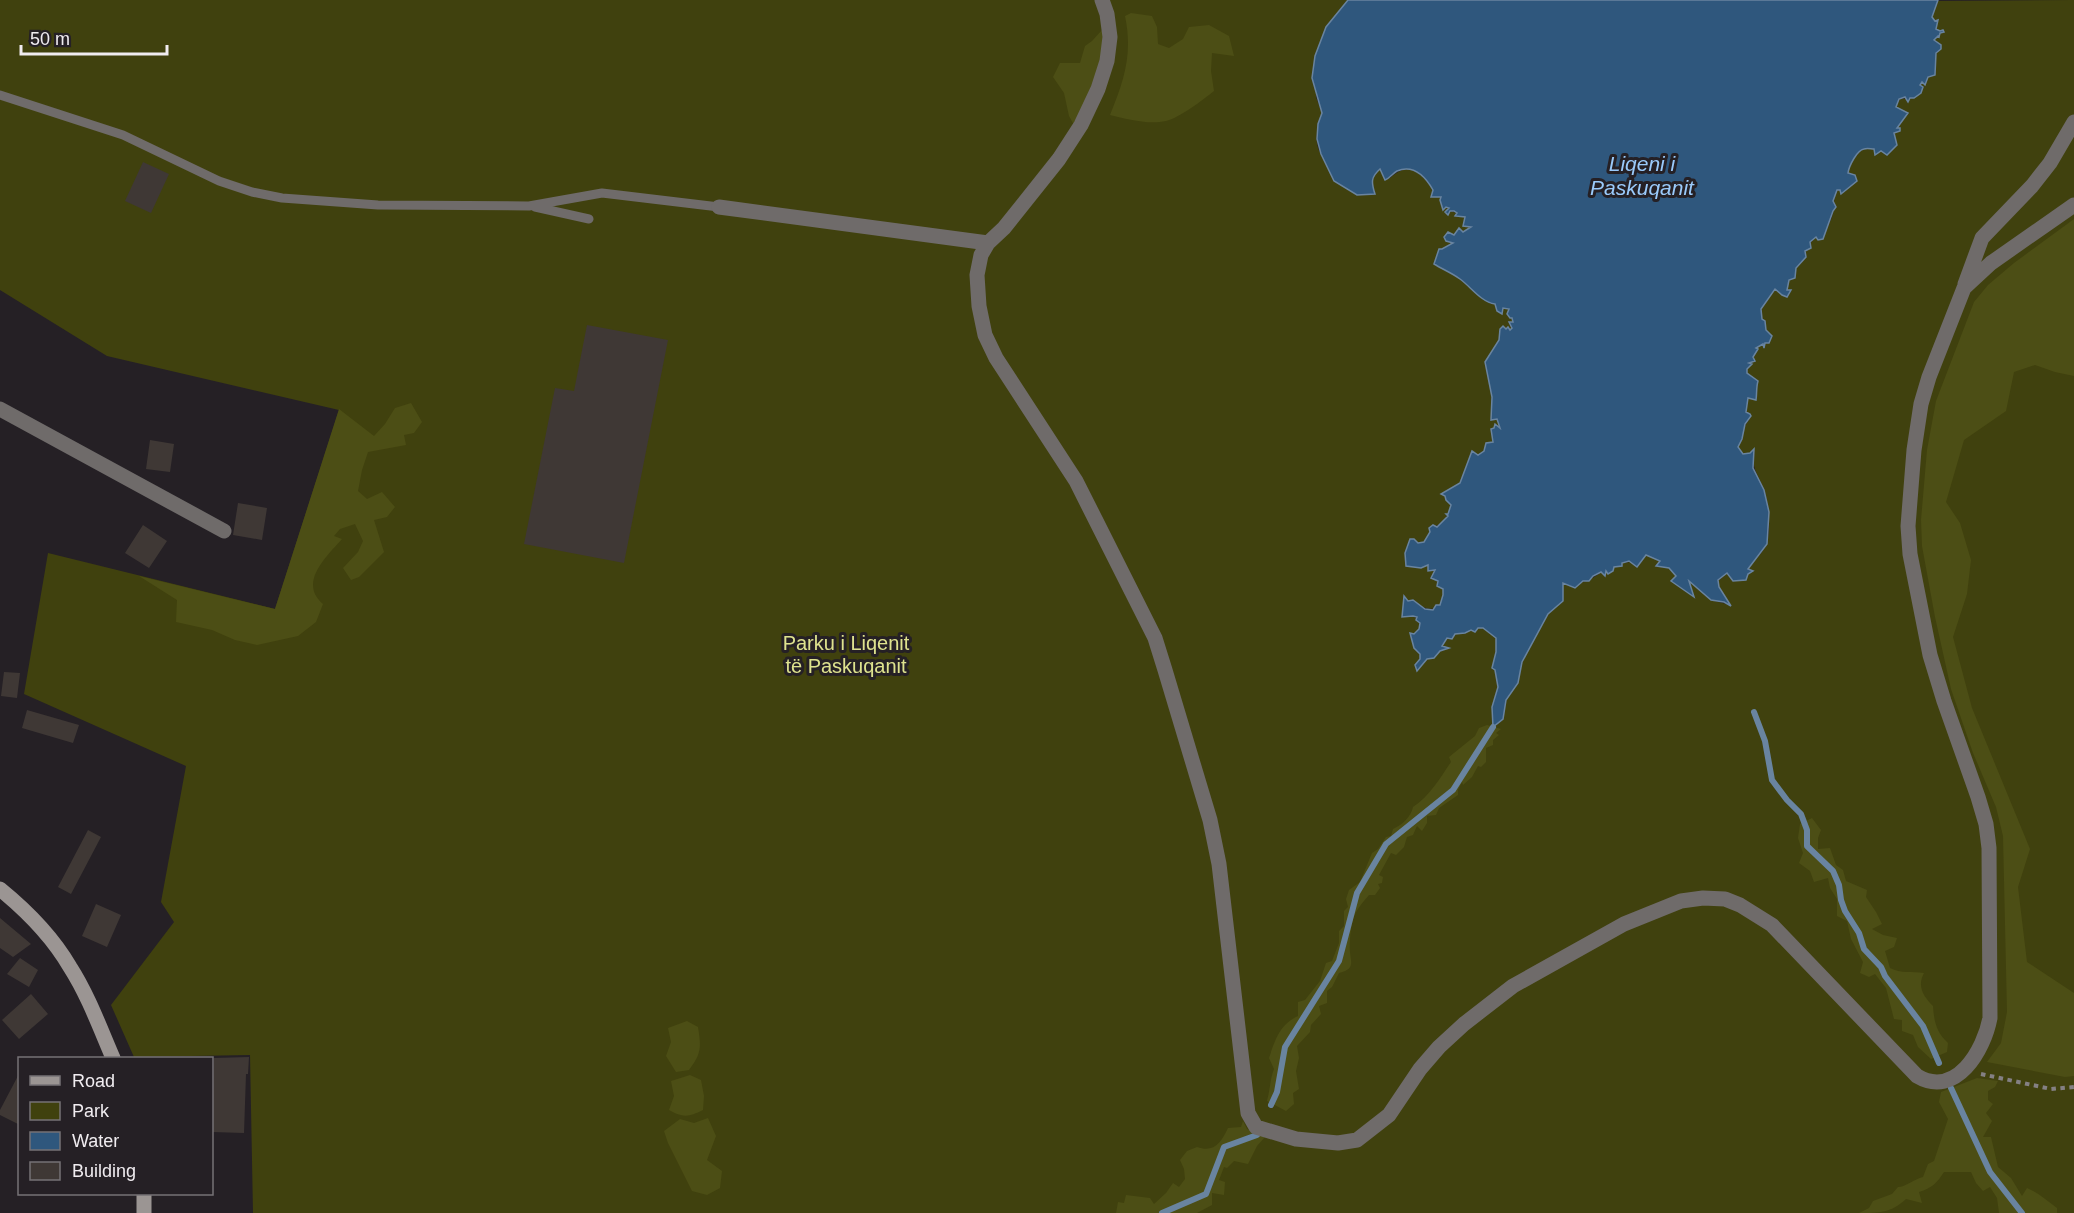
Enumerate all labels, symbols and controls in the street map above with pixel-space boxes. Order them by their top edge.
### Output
scale bar [21,18,166,56]
text: 50 m [30,29,70,49]
water label: Liqeni i Paskuqanit [1590,152,1695,199]
park label: Parku i Liqenit të Paskuqanit [783,632,910,677]
legend [18,1057,213,1195]
text: Road [72,1071,115,1091]
text: Park [72,1101,110,1121]
text: Water [72,1131,119,1151]
text: Building [72,1161,136,1181]

